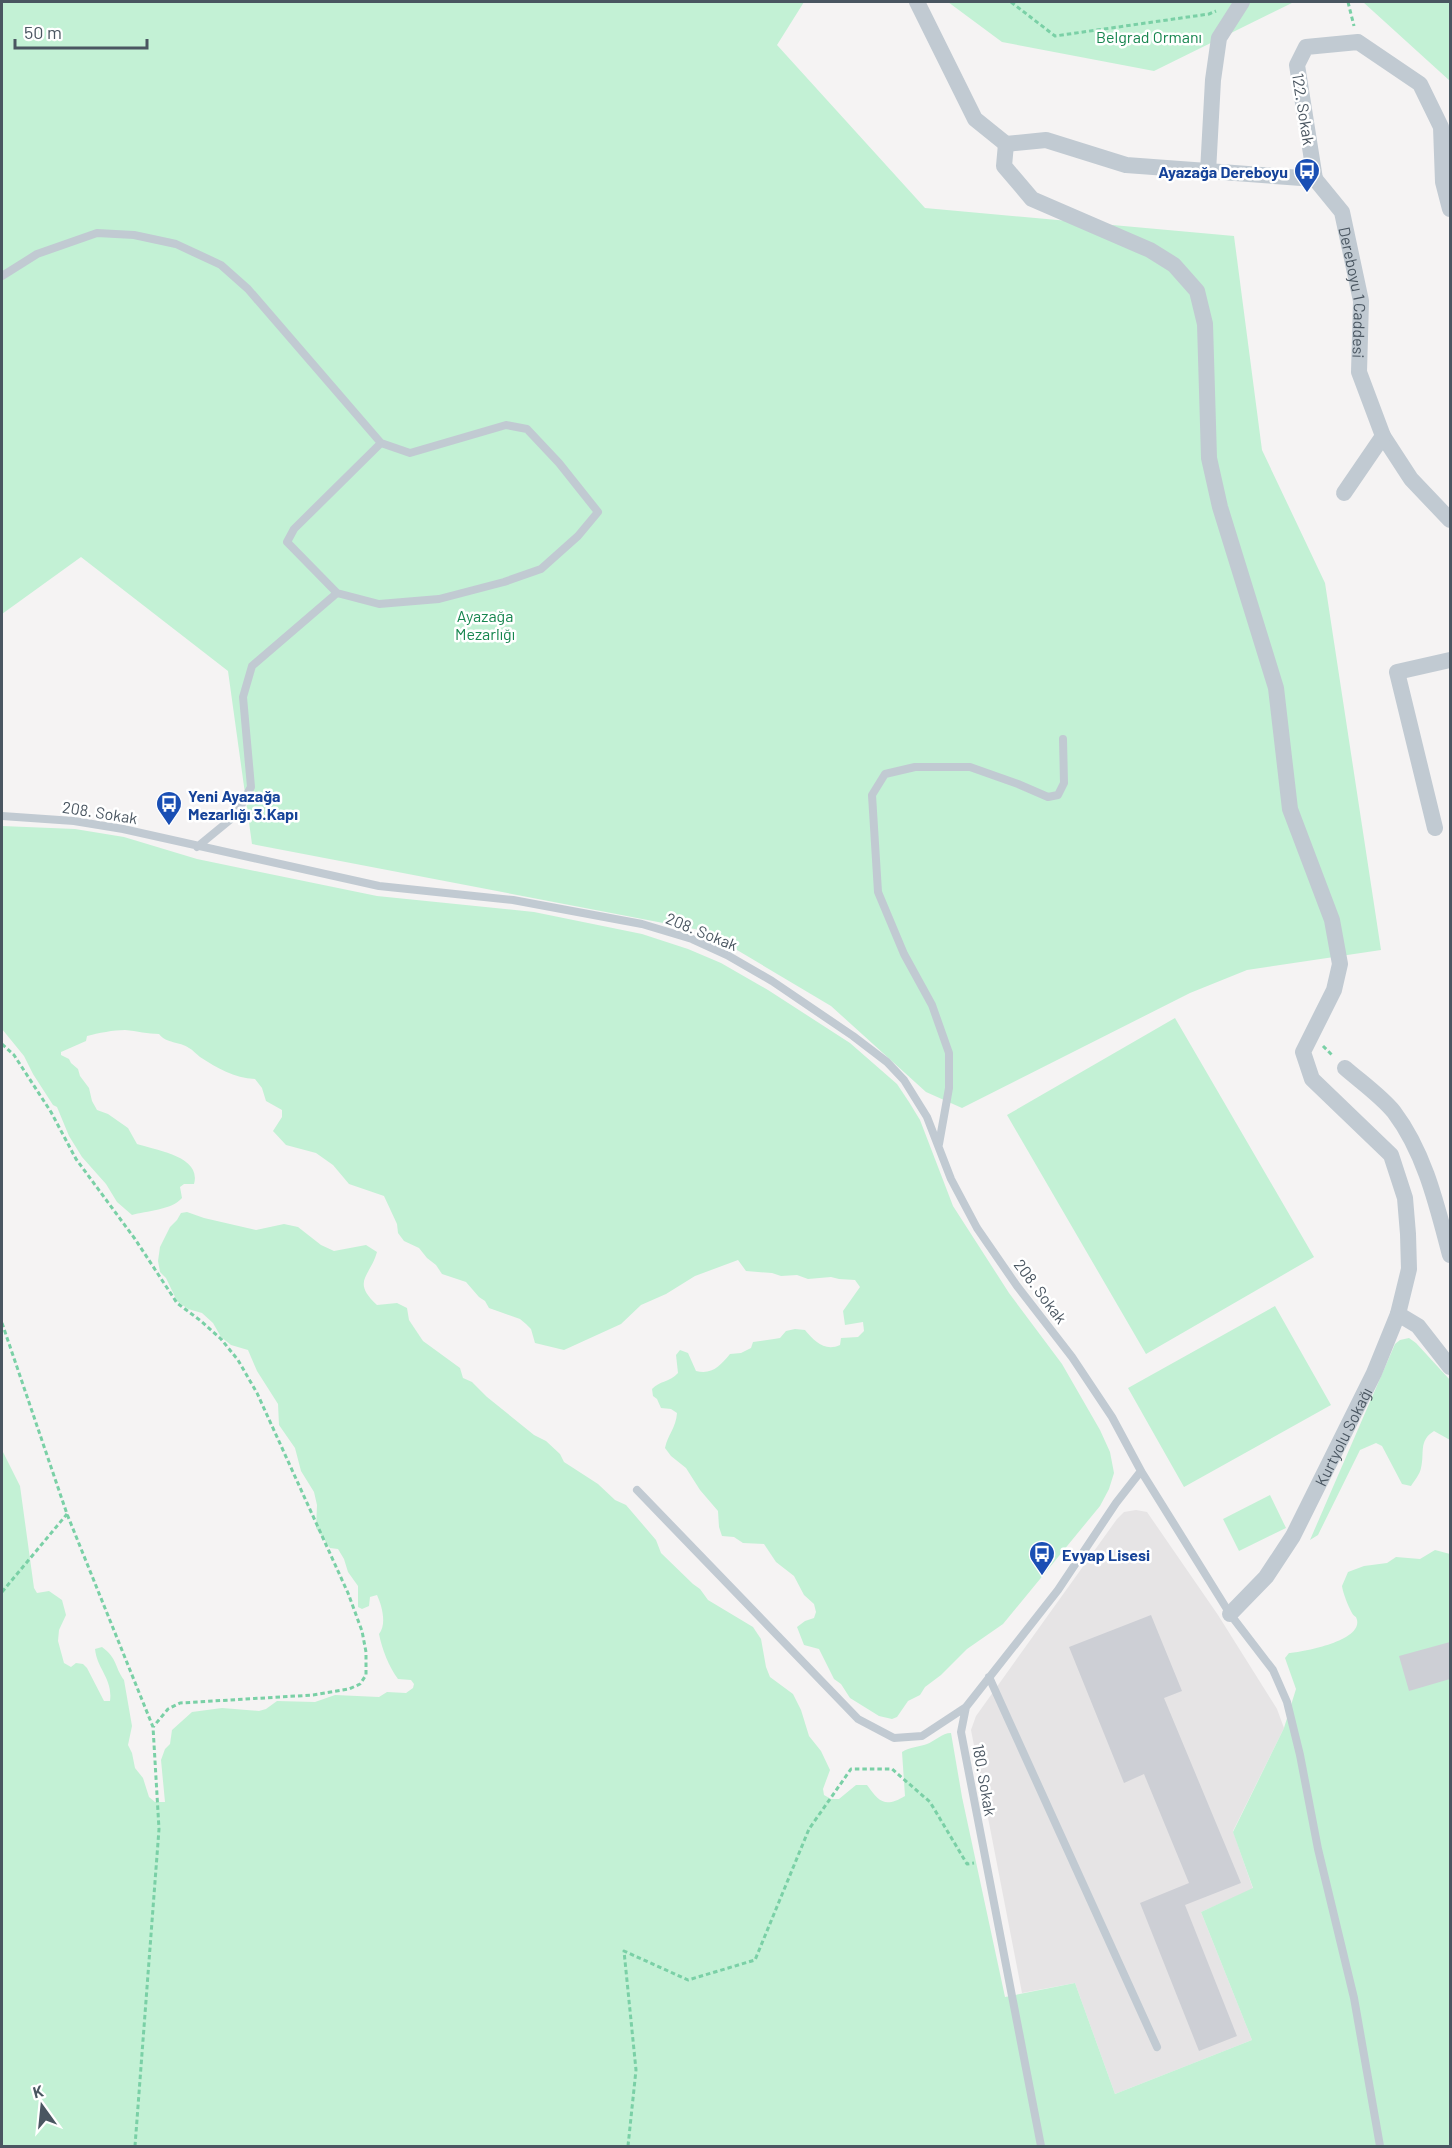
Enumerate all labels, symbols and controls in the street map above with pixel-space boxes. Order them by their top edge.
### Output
scale bar [15,12,147,50]
text: 50 m [24,21,62,43]
park label: Belgrad Ormanı [1096,27,1202,46]
street label: 122. Sokak [1289,72,1319,146]
bus stop icon: Ayazağa Dereboyu [1292,156,1322,194]
place label: Ayazağa Dereboyu [1158,162,1288,181]
street label: Dereboyu 1 Caddesi [1336,225,1371,359]
park label: Ayazağa Mezarlığı [455,606,515,643]
place label: Yeni Ayazağa Mezarlığı 3.Kapı [188,786,298,823]
bus stop icon: Yeni Ayazağa Mezarlığı 3.Kapı [154,789,184,827]
street label: 208. Sokak [61,797,139,827]
street label: 208. Sokak [663,908,741,954]
street label: 208. Sokak [1011,1255,1071,1327]
street label: Kurtyolu Sokağı [1310,1384,1375,1489]
bus stop icon: Evyap Lisesi [1027,1539,1057,1577]
place label: Evyap Lisesi [1062,1545,1150,1564]
street label: 180. Sokak [969,1743,1001,1817]
north arrow [12,2076,72,2136]
text: K [31,2081,45,2102]

